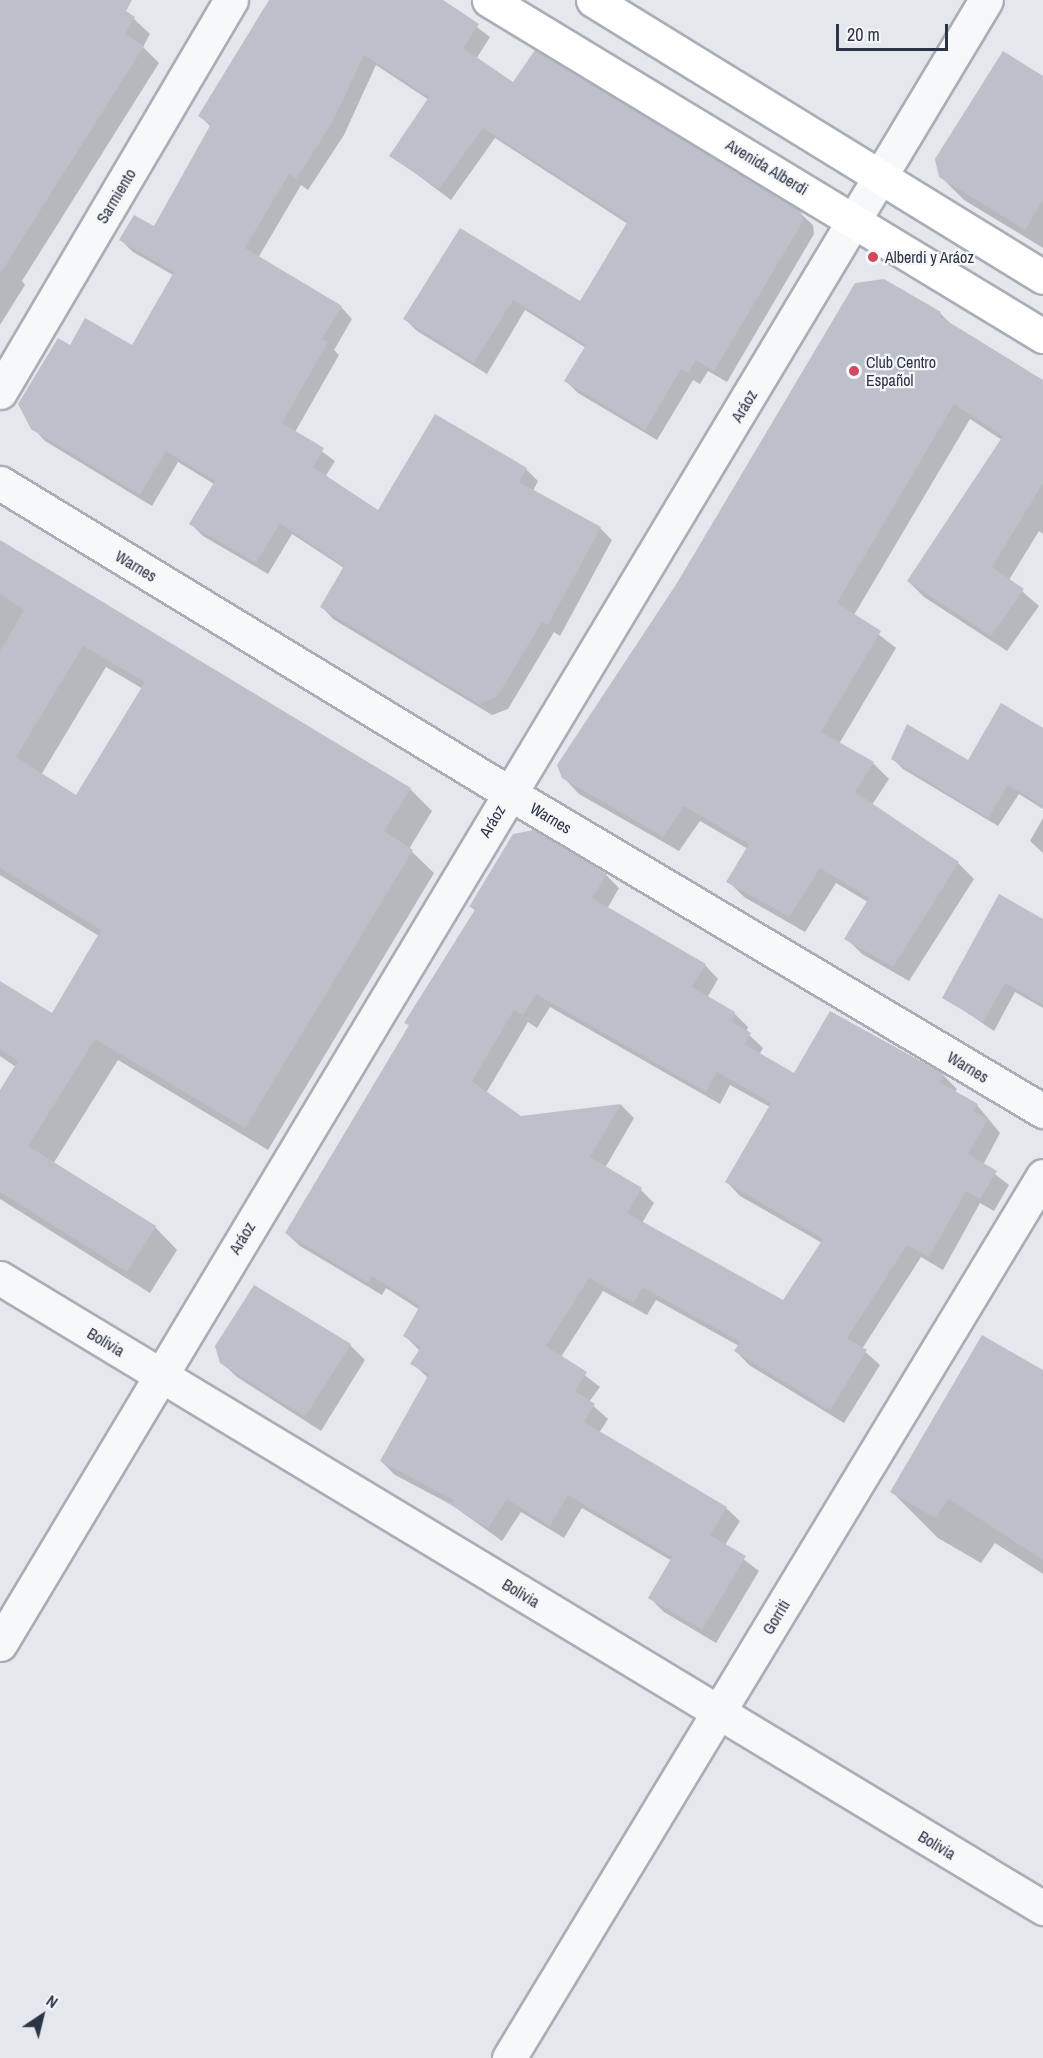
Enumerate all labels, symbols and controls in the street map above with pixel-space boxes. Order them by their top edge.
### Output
scale bar [839,12,952,50]
text: 20 m [847,22,880,47]
street label: Avenida Alberdi [722,135,812,199]
street label: Sarmiento [92,165,140,227]
place label: Alberdi y Aráoz [885,247,975,267]
marker: Alberdi y Aráoz [866,250,880,264]
place label: Club Centro Español [866,352,936,390]
marker: Club Centro Español [847,364,861,378]
street label: Aráoz [727,386,761,426]
street label: Warnes [112,546,160,586]
street label: Warnes [527,798,575,838]
street label: Aráoz [475,801,509,841]
street label: Warnes [944,1047,992,1087]
street label: Aráoz [225,1218,259,1258]
street label: Bolivia [84,1323,128,1361]
street label: Bolivia [499,1574,543,1612]
street label: Gorriti [758,1596,794,1638]
street label: Bolivia [915,1826,959,1864]
north arrow [12,1986,72,2046]
text: N [42,1990,63,2013]

